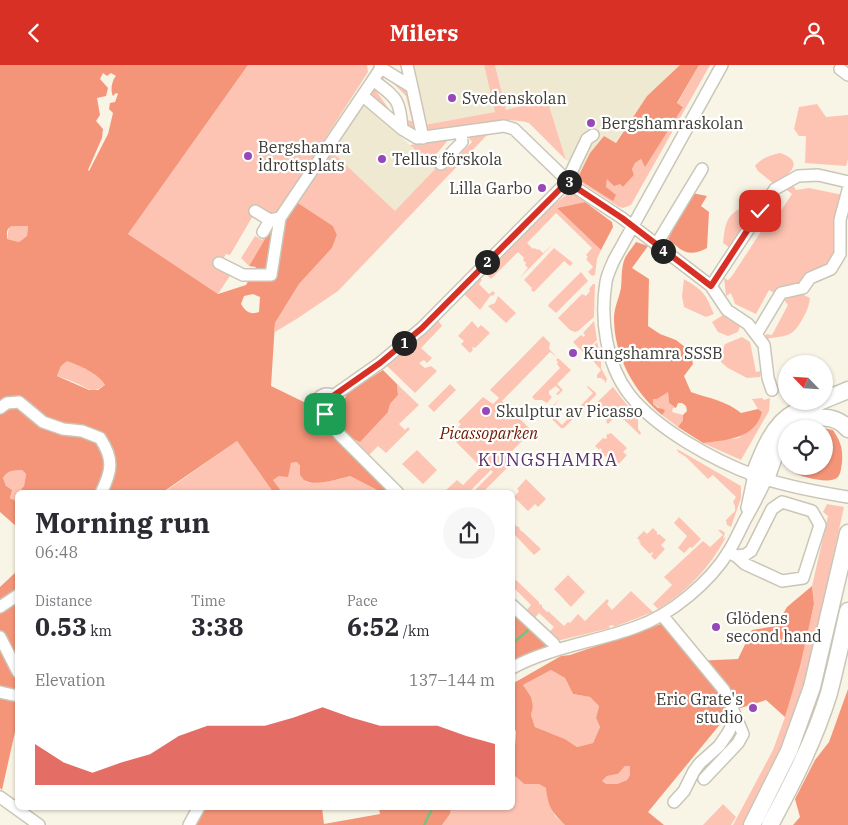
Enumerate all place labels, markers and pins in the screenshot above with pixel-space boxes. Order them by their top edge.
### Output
place label: Svedenskolan [462,88,567,108]
marker: Svedenskolan [446,92,458,104]
place label: Bergshamraskolan [601,113,743,133]
marker: Bergshamraskolan [585,117,597,129]
place label: Bergshamra idrottsplats [258,137,351,175]
place label: Tellus förskola [392,149,503,169]
marker: Bergshamra idrottsplats [242,150,254,162]
marker: Tellus förskola [376,153,388,165]
pin: 3 [556,169,582,195]
place label: Lilla Garbo [449,178,532,198]
marker: Lilla Garbo [536,182,548,194]
pin [739,190,781,232]
pin: 4 [650,239,676,263]
pin: 2 [474,249,500,275]
pin: 1 [392,331,416,355]
place label: Kungshamra SSSB [583,343,723,363]
marker: Kungshamra SSSB [567,347,579,359]
pin [304,393,346,435]
place label: Skulptur av Picasso [496,401,643,421]
marker: Skulptur av Picasso [480,405,492,417]
place label: Glödens second hand [726,608,822,646]
marker: Glödens second hand [710,621,722,633]
place label: Eric Grate's studio [656,689,743,727]
marker: Eric Grate's studio [747,702,759,714]

